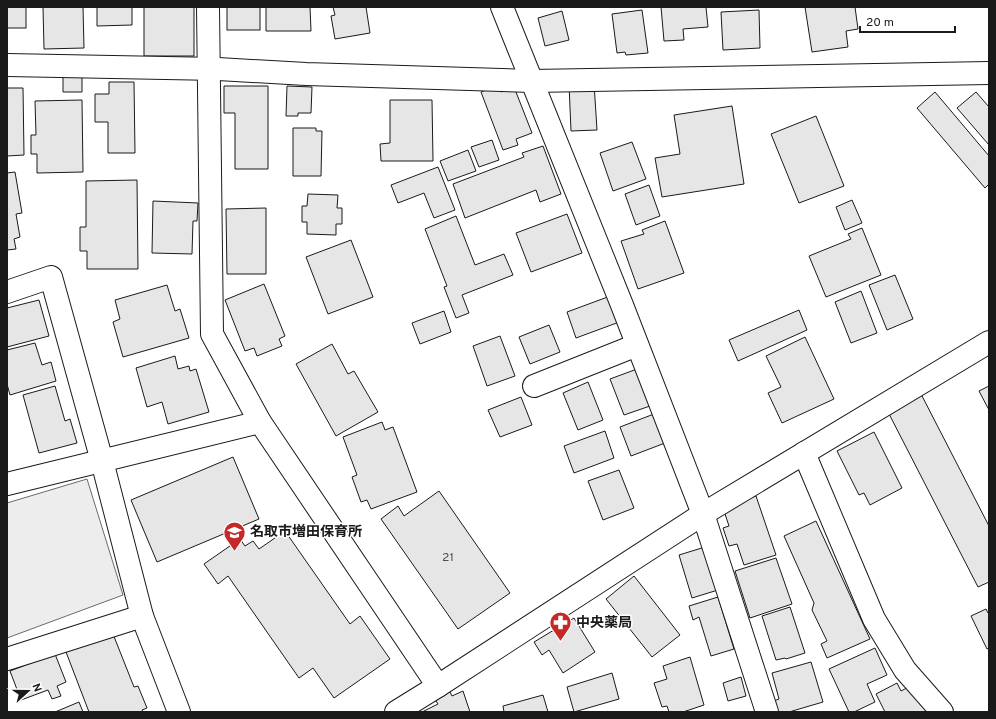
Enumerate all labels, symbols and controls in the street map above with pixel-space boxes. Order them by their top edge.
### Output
scale bar [860,8,955,34]
text: 20 m [866,15,894,31]
school or university icon: 名取市増田保育所 [222,519,248,552]
place label: 名取市増田保育所 [250,523,362,541]
house number: 21 [442,550,454,566]
pharmacy icon: 中央薬局 [548,610,574,643]
place label: 中央薬局 [576,615,632,632]
north arrow [8,671,48,711]
text: N [28,682,44,694]

